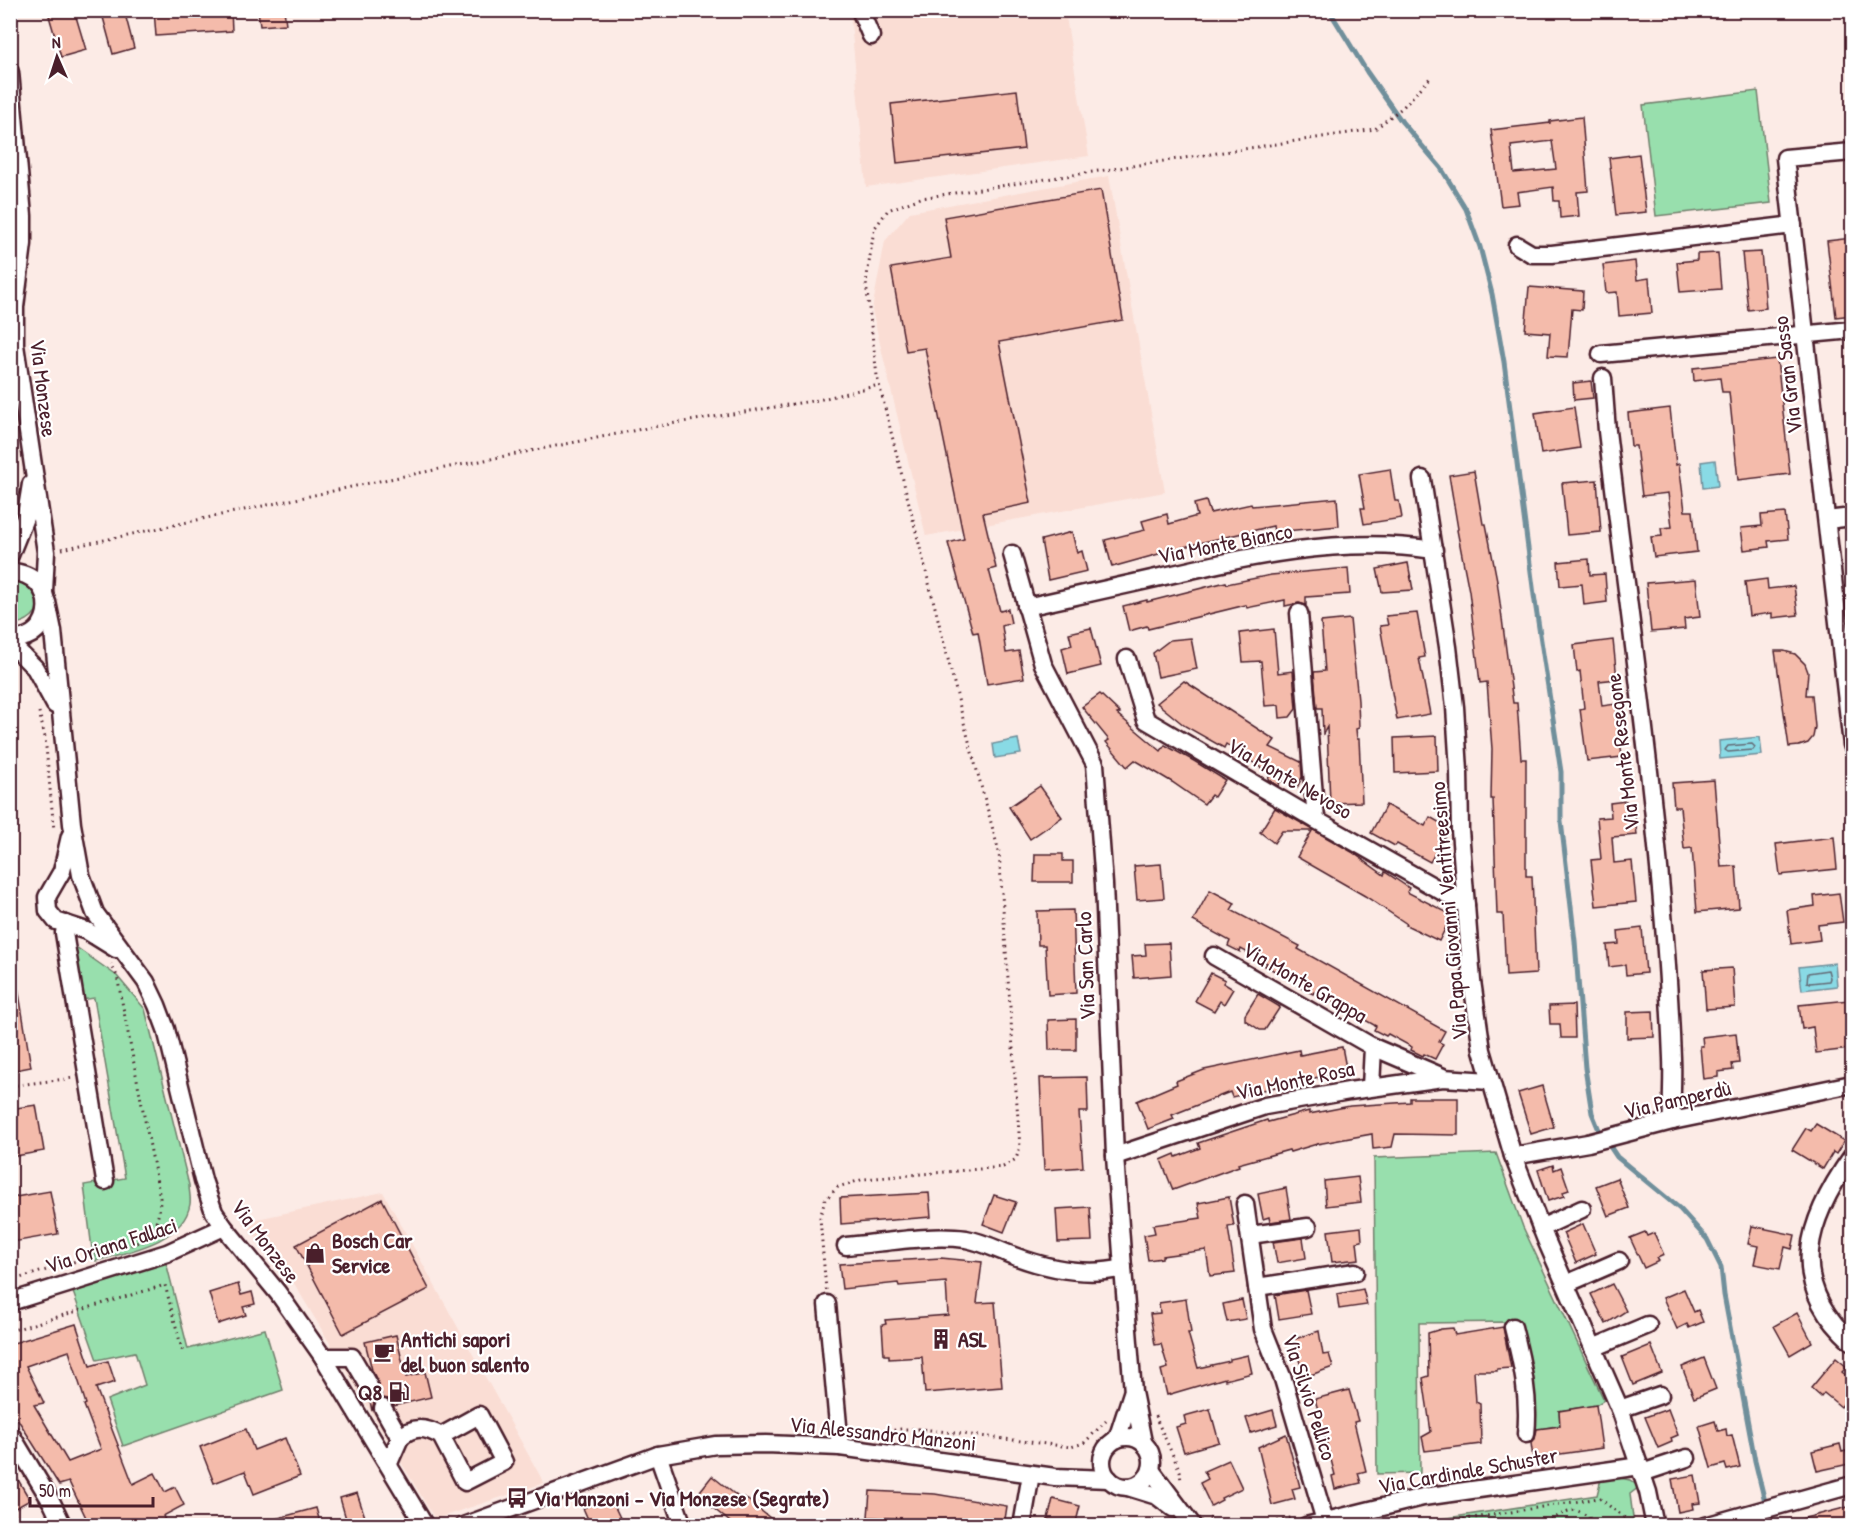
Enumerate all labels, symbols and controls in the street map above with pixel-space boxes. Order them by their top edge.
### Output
north arrow [27,27,87,87]
text: N [51,31,62,53]
street label: Via Gran Sasso [1765,314,1809,435]
street label: Via Monzese [23,337,65,439]
street label: Via Monte Bianco [1155,515,1295,571]
street label: Via Monte Resegone [1597,672,1646,832]
street label: Via Monte Nevoso [1222,730,1358,826]
street label: Via Papa Giovanni Ventitreesimo [1422,780,1474,1041]
street label: Via San Carlo [1068,911,1102,1021]
street label: Via Monte Grappa [1237,934,1373,1030]
street label: Via Monte Rosa [1233,1053,1357,1107]
street label: Via Pamperdù [1620,1072,1734,1126]
street label: Via Monzese [224,1193,308,1289]
street label: Via Oriana Fallaci [41,1210,181,1280]
place label: Bosch Car Service [332,1225,413,1280]
shop icon: Bosch Car Service [303,1241,327,1265]
place label: Antichi sapori del buon salento [401,1324,529,1379]
place label: ASL [958,1324,987,1354]
building icon: ASL [929,1327,953,1351]
street label: Via Silvio Pellico [1276,1330,1344,1464]
cafe icon: Antichi sapori del buon salento [372,1340,396,1364]
place label: Q8 [358,1377,382,1407]
fuel station icon: Q8 [387,1380,411,1404]
street label: Via Alessandro Manzoni [788,1408,978,1458]
street label: Via Cardinale Schuster [1376,1439,1561,1501]
scale bar [30,1470,153,1508]
text: 50 m [39,1478,71,1503]
place label: Via Manzoni - Via Monzese (Segrate) [534,1483,830,1514]
bus stop icon: Via Manzoni - Via Monzese (Segrate) [505,1486,529,1510]

